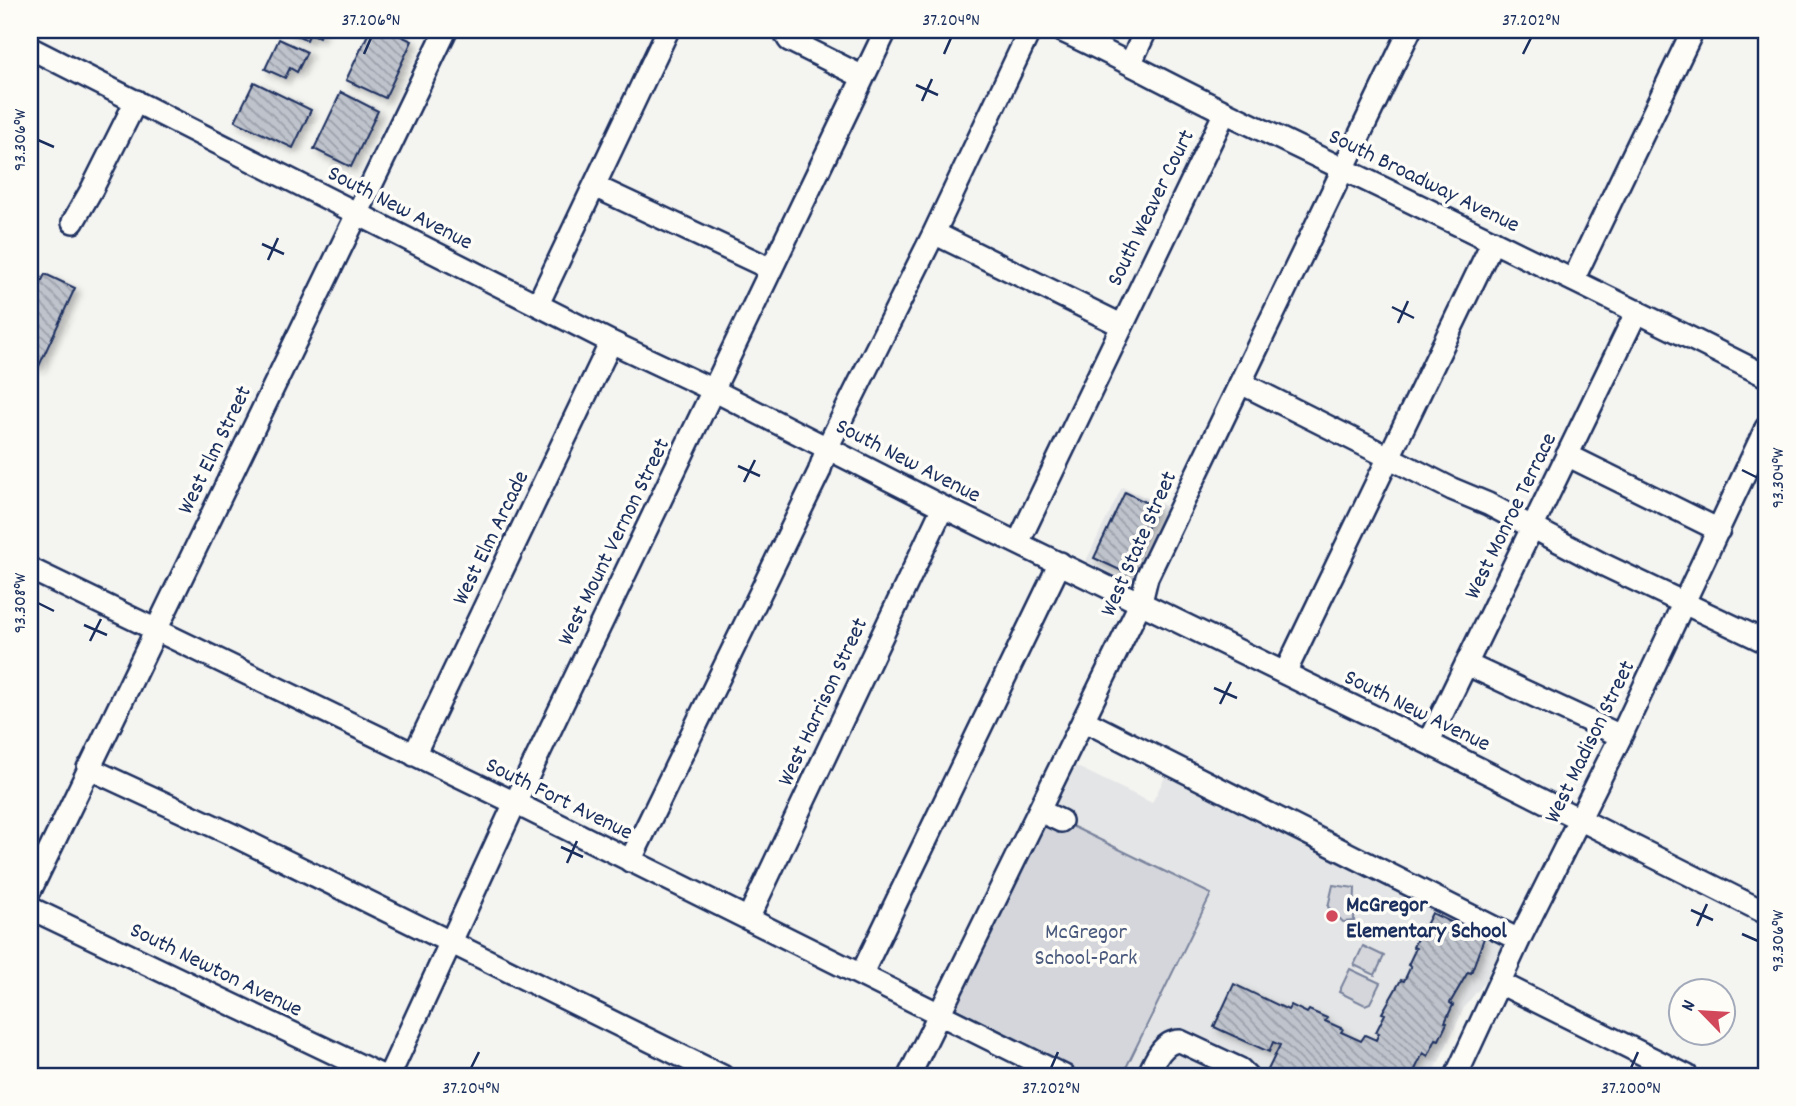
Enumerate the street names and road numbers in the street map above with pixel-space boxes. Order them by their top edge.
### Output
street label: South Broadway Avenue [1322,122,1525,243]
street label: South Weaver Court [1100,125,1204,292]
street label: South New Avenue [321,158,478,260]
street label: West Elm Street [171,381,262,521]
street label: South New Avenue [829,411,986,513]
street label: West Monroe Terrace [1457,428,1567,605]
street label: West Mount Vernon Street [551,433,680,652]
street label: West Elm Arcade [445,466,539,611]
street label: West State Street [1093,466,1187,622]
street label: West Harrison Street [771,613,878,792]
street label: West Madison Street [1537,655,1645,830]
street label: South New Avenue [1338,662,1495,762]
street label: South Fort Avenue [479,750,638,850]
street label: South Newton Avenue [124,915,307,1027]

